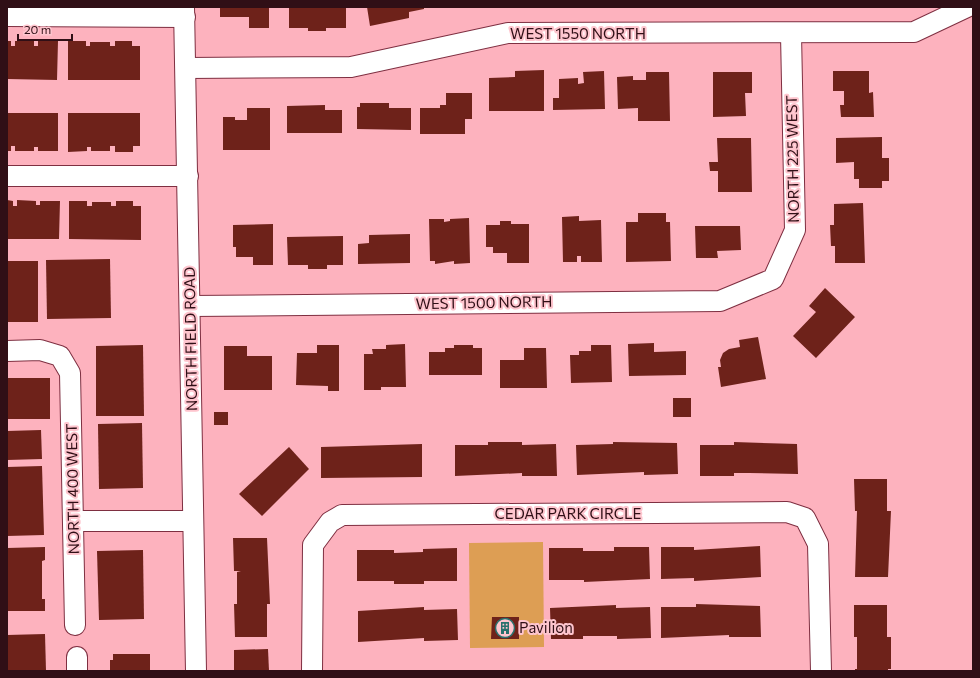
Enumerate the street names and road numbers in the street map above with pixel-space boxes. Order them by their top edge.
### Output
street label: WEST 1550 NORTH [510,24,646,42]
street label: NORTH 225 WEST [782,95,802,223]
street label: NORTH FIELD ROAD [180,267,200,411]
street label: WEST 1500 NORTH [415,292,553,312]
street label: NORTH 400 WEST [62,423,82,555]
street label: CEDAR PARK CIRCLE [494,504,642,522]

